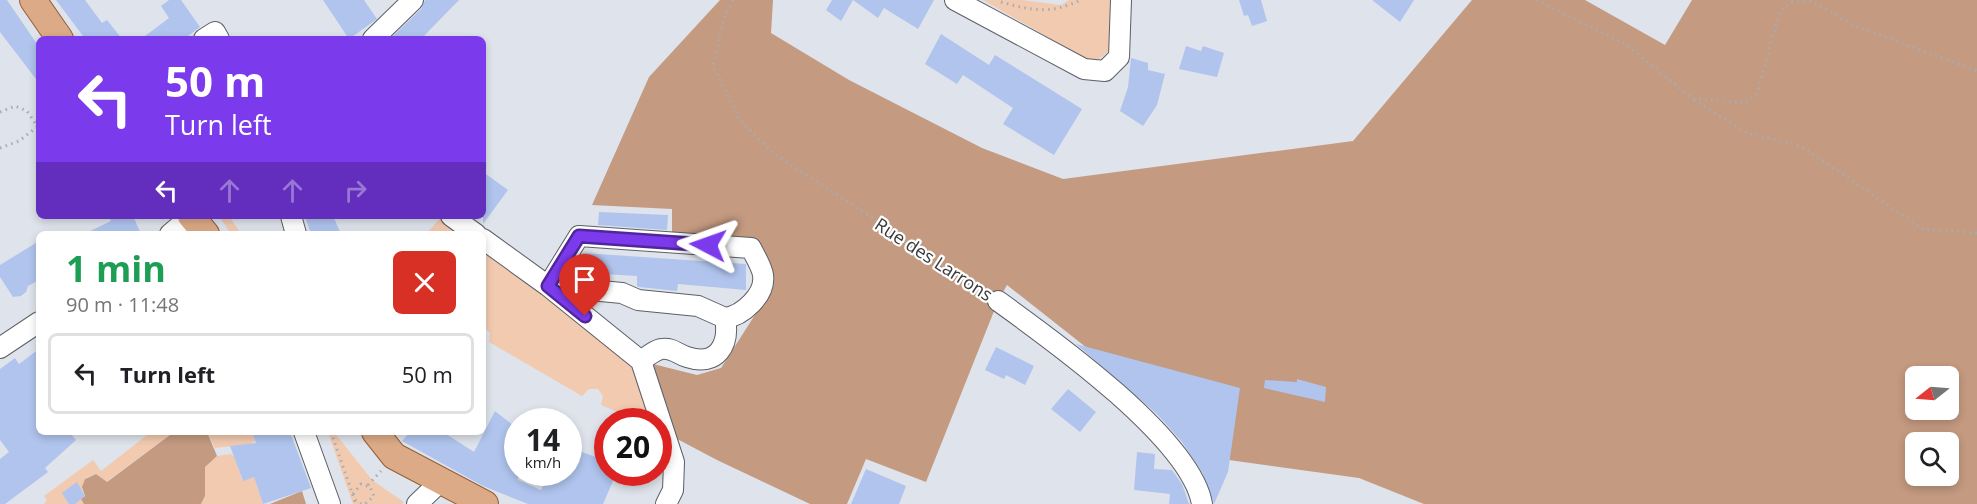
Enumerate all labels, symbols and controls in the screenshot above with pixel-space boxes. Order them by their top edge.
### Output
text: 50 m [165,52,265,109]
icon: left [66,60,144,138]
text: Turn left [165,106,272,143]
icon: left [150,174,183,207]
icon: ahead [213,174,246,207]
icon: ahead [276,174,309,207]
icon: right [339,174,372,207]
street label: Rue des Larrons [870,212,998,306]
position arrow [676,213,740,277]
text: 1 min [66,244,166,293]
button: close [393,251,456,314]
pin [559,254,610,316]
icon: arrive [568,263,601,296]
text: 90 m · 11:48 [66,291,179,318]
icon: left [69,357,102,390]
text: Turn left [120,359,215,389]
text: 50 m [402,359,453,389]
north arrow [1905,366,1959,420]
map controls [1905,366,1959,486]
speed limit sign: 20 [594,408,672,486]
text: 14 [526,419,560,460]
button: search [1905,432,1959,486]
text: km/h [525,452,561,472]

